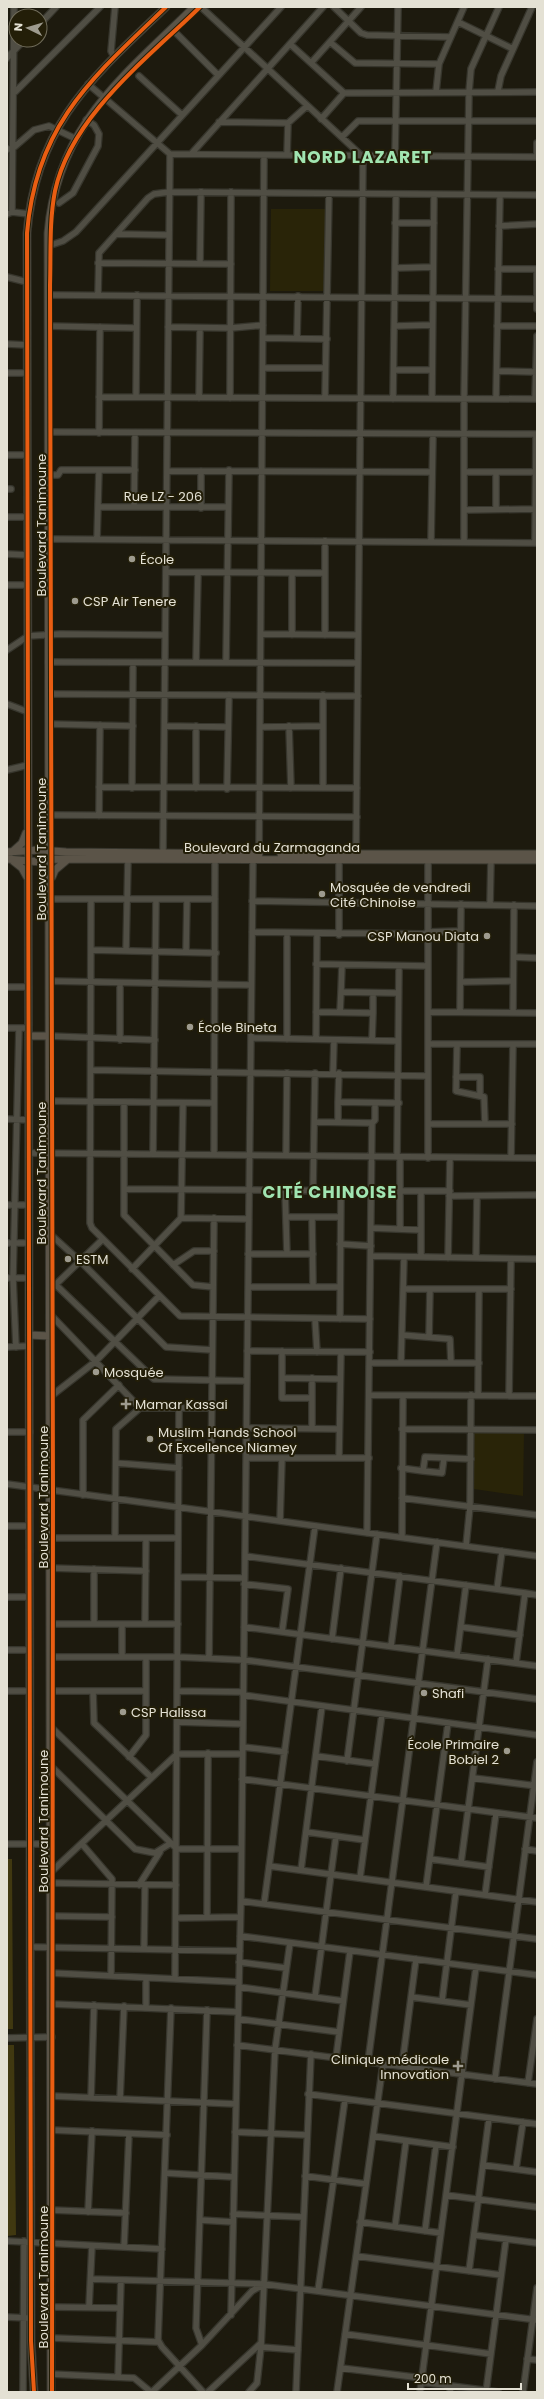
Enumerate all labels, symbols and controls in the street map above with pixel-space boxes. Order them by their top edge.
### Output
north arrow [8,8,48,48]
text: N [10,22,26,32]
district label: NORD LAZARET [294,145,432,169]
street label: Boulevard Tanimoune [32,454,51,596]
street label: Rue LZ - 206 [124,487,202,506]
place label: École [140,550,174,569]
marker: École [127,554,137,564]
place label: CSP Air Tenere [83,592,176,611]
marker: CSP Air Tenere [70,596,80,606]
street label: Boulevard Tanimoune [32,778,51,920]
street label: Boulevard du Zarmaganda [184,838,360,857]
place label: Mosquée de vendredi Cité Chinoise [330,878,471,912]
marker: Mosquée de vendredi Cité Chinoise [317,889,327,899]
place label: CSP Manou Diata [367,927,479,946]
marker: CSP Manou Diata [482,931,492,941]
place label: École Bineta [198,1018,277,1037]
marker: École Bineta [185,1022,195,1032]
street label: Boulevard Tanimoune [32,1102,51,1244]
district label: CITÉ CHINOISE [262,1180,398,1204]
place label: ESTM [76,1250,109,1269]
marker: ESTM [63,1254,73,1264]
place label: Mosquée [104,1363,164,1382]
marker: Mosquée [91,1367,101,1377]
place label: Mamar Kassai [135,1395,228,1414]
marker: Mamar Kassai [120,1398,132,1410]
place label: Muslim Hands School Of Excellence Niamey [158,1423,298,1457]
street label: Boulevard Tanimoune [34,1426,53,1568]
marker: Muslim Hands School Of Excellence Niamey [145,1434,155,1444]
place label: Shafi [432,1684,464,1703]
marker: Shafi [419,1688,429,1698]
place label: CSP Halissa [131,1703,206,1722]
marker: CSP Halissa [118,1707,128,1717]
place label: École Primaire Bobiel 2 [408,1735,499,1769]
marker: École Primaire Bobiel 2 [502,1746,512,1756]
street label: Boulevard Tanimoune [34,1750,53,1892]
place label: Clinique médicale Innovation [331,2050,449,2084]
marker: Clinique médicale Innovation [452,2060,464,2072]
street label: Boulevard Tanimoune [34,2206,53,2348]
scale bar [408,2365,521,2391]
text: 200 m [414,2370,452,2387]

